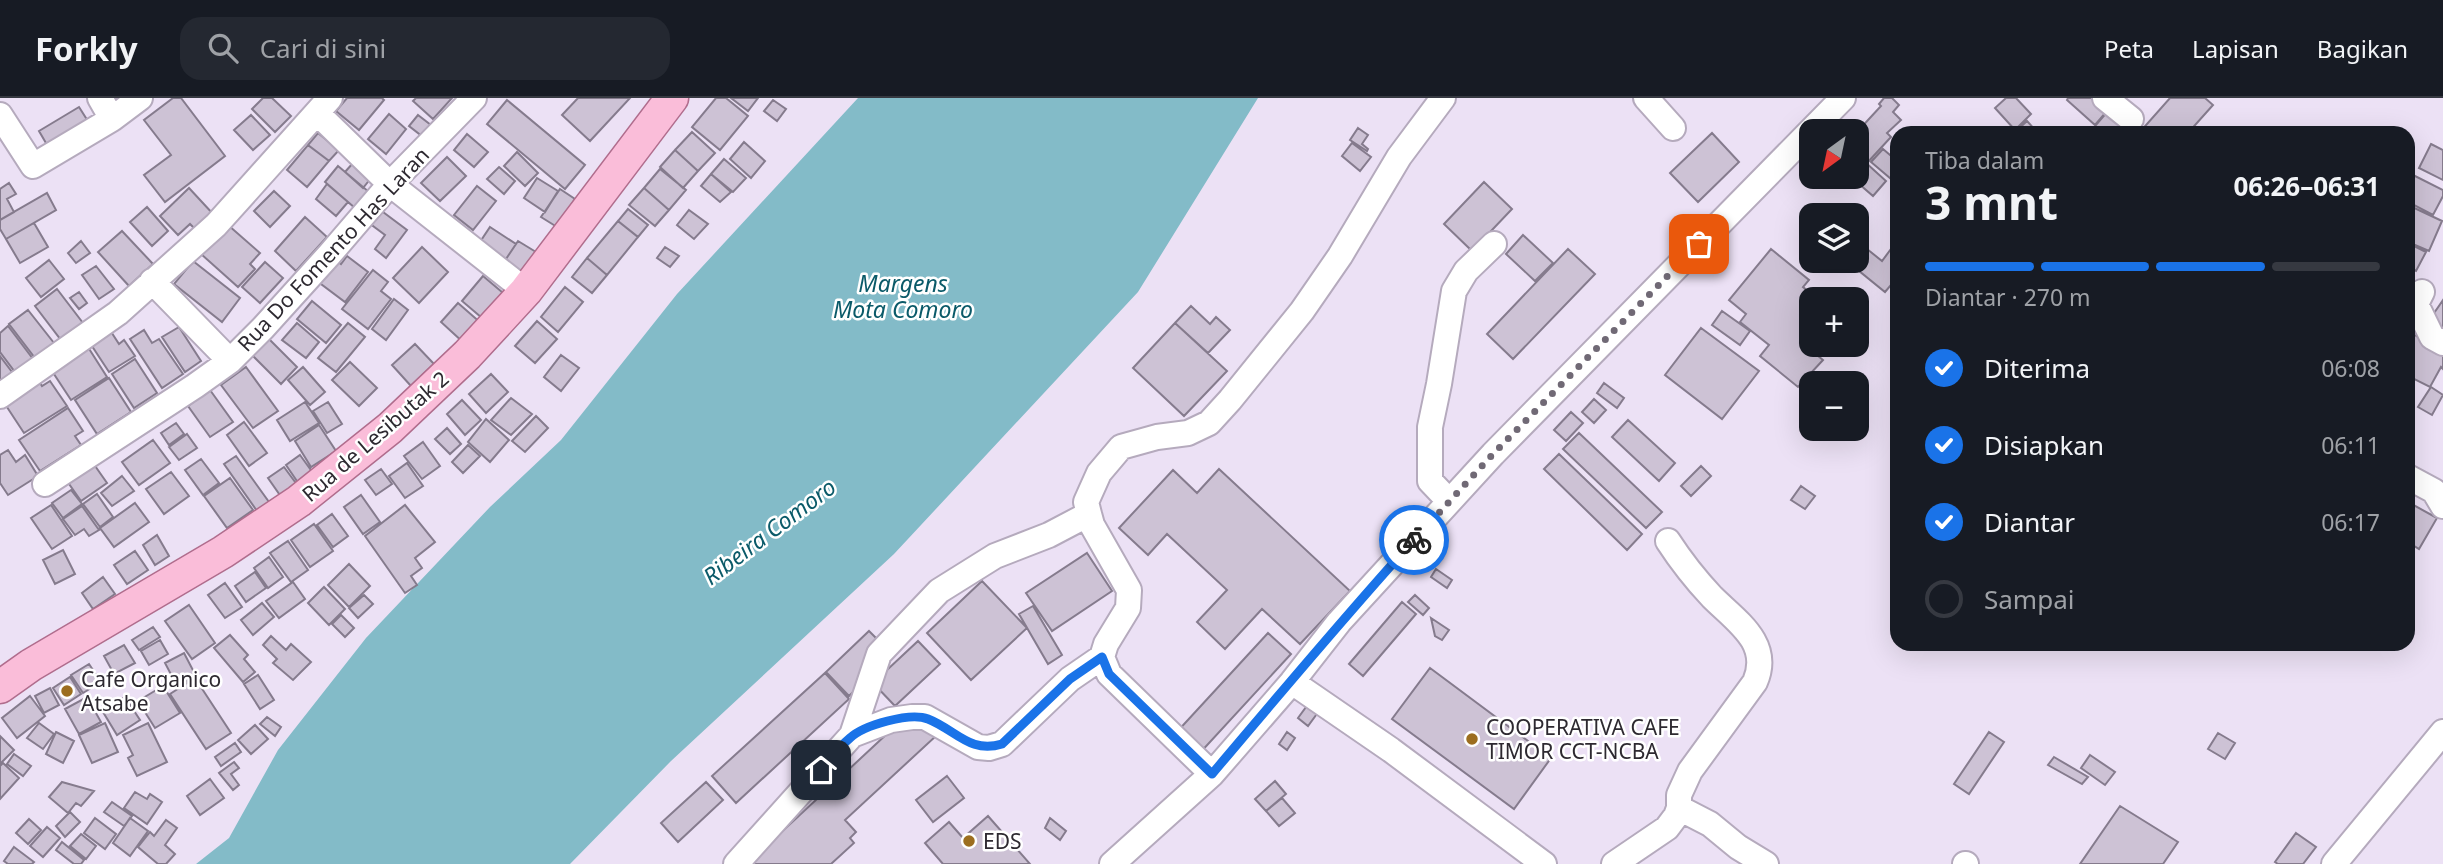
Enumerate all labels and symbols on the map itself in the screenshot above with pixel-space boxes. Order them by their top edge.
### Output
north arrow [1799,119,1869,189]
street label: Rua Do Fomento Has Laran [231,141,435,357]
pin [1669,214,1729,274]
water label: Margens Mota Comoro [833,267,973,325]
street label: Rua de Lesibutak 2 [296,364,454,508]
water label: Ribeira Comoro [696,470,842,592]
courier [1379,505,1449,575]
place label: Cafe Organico Atsabe [81,665,221,717]
marker: Cafe Organico Atsabe [59,683,75,699]
place label: COOPERATIVA CAFE TIMOR CCT-NCBA [1486,713,1680,765]
marker: COOPERATIVA CAFE TIMOR CCT-NCBA [1464,731,1480,747]
pin [791,740,851,800]
place label: EDS [983,827,1022,855]
marker: EDS [961,833,977,849]

